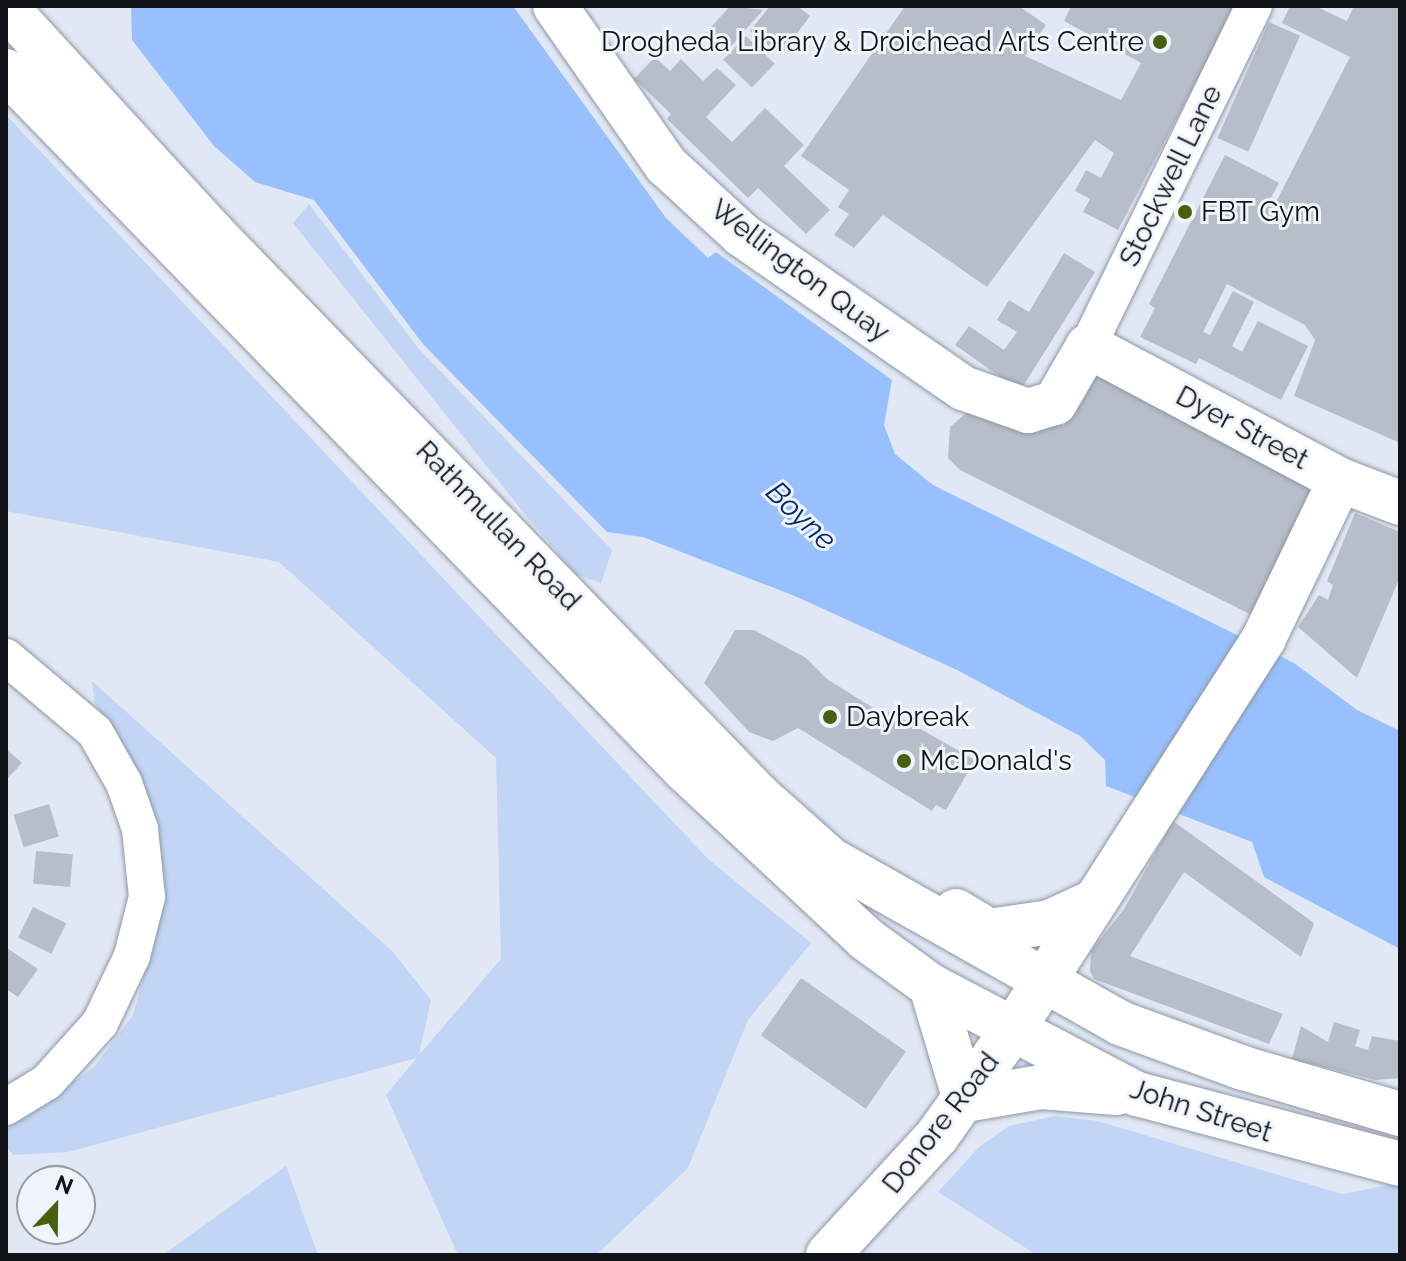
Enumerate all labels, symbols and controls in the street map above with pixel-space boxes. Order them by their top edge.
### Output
place label: Drogheda Library & Droichead Arts Centre [599,25,1144,59]
marker: Drogheda Library & Droichead Arts Centre [1151,33,1169,51]
street label: Stockwell Lane [1112,80,1230,272]
street label: Wellington Quay [704,193,896,349]
place label: FBT Gym [1201,195,1321,229]
marker: FBT Gym [1176,203,1194,221]
street label: Dyer Street [1170,379,1314,477]
street label: Rathmullan Road [409,434,587,618]
water label: Boyne [759,474,843,558]
place label: Daybreak [846,700,969,734]
marker: Daybreak [821,708,839,726]
place label: McDonald's [920,744,1072,778]
marker: McDonald's [895,752,913,770]
street label: Donore Road [875,1046,1007,1200]
street label: John Street [1126,1072,1276,1150]
north arrow [16,1165,96,1245]
text: N [52,1169,77,1200]

